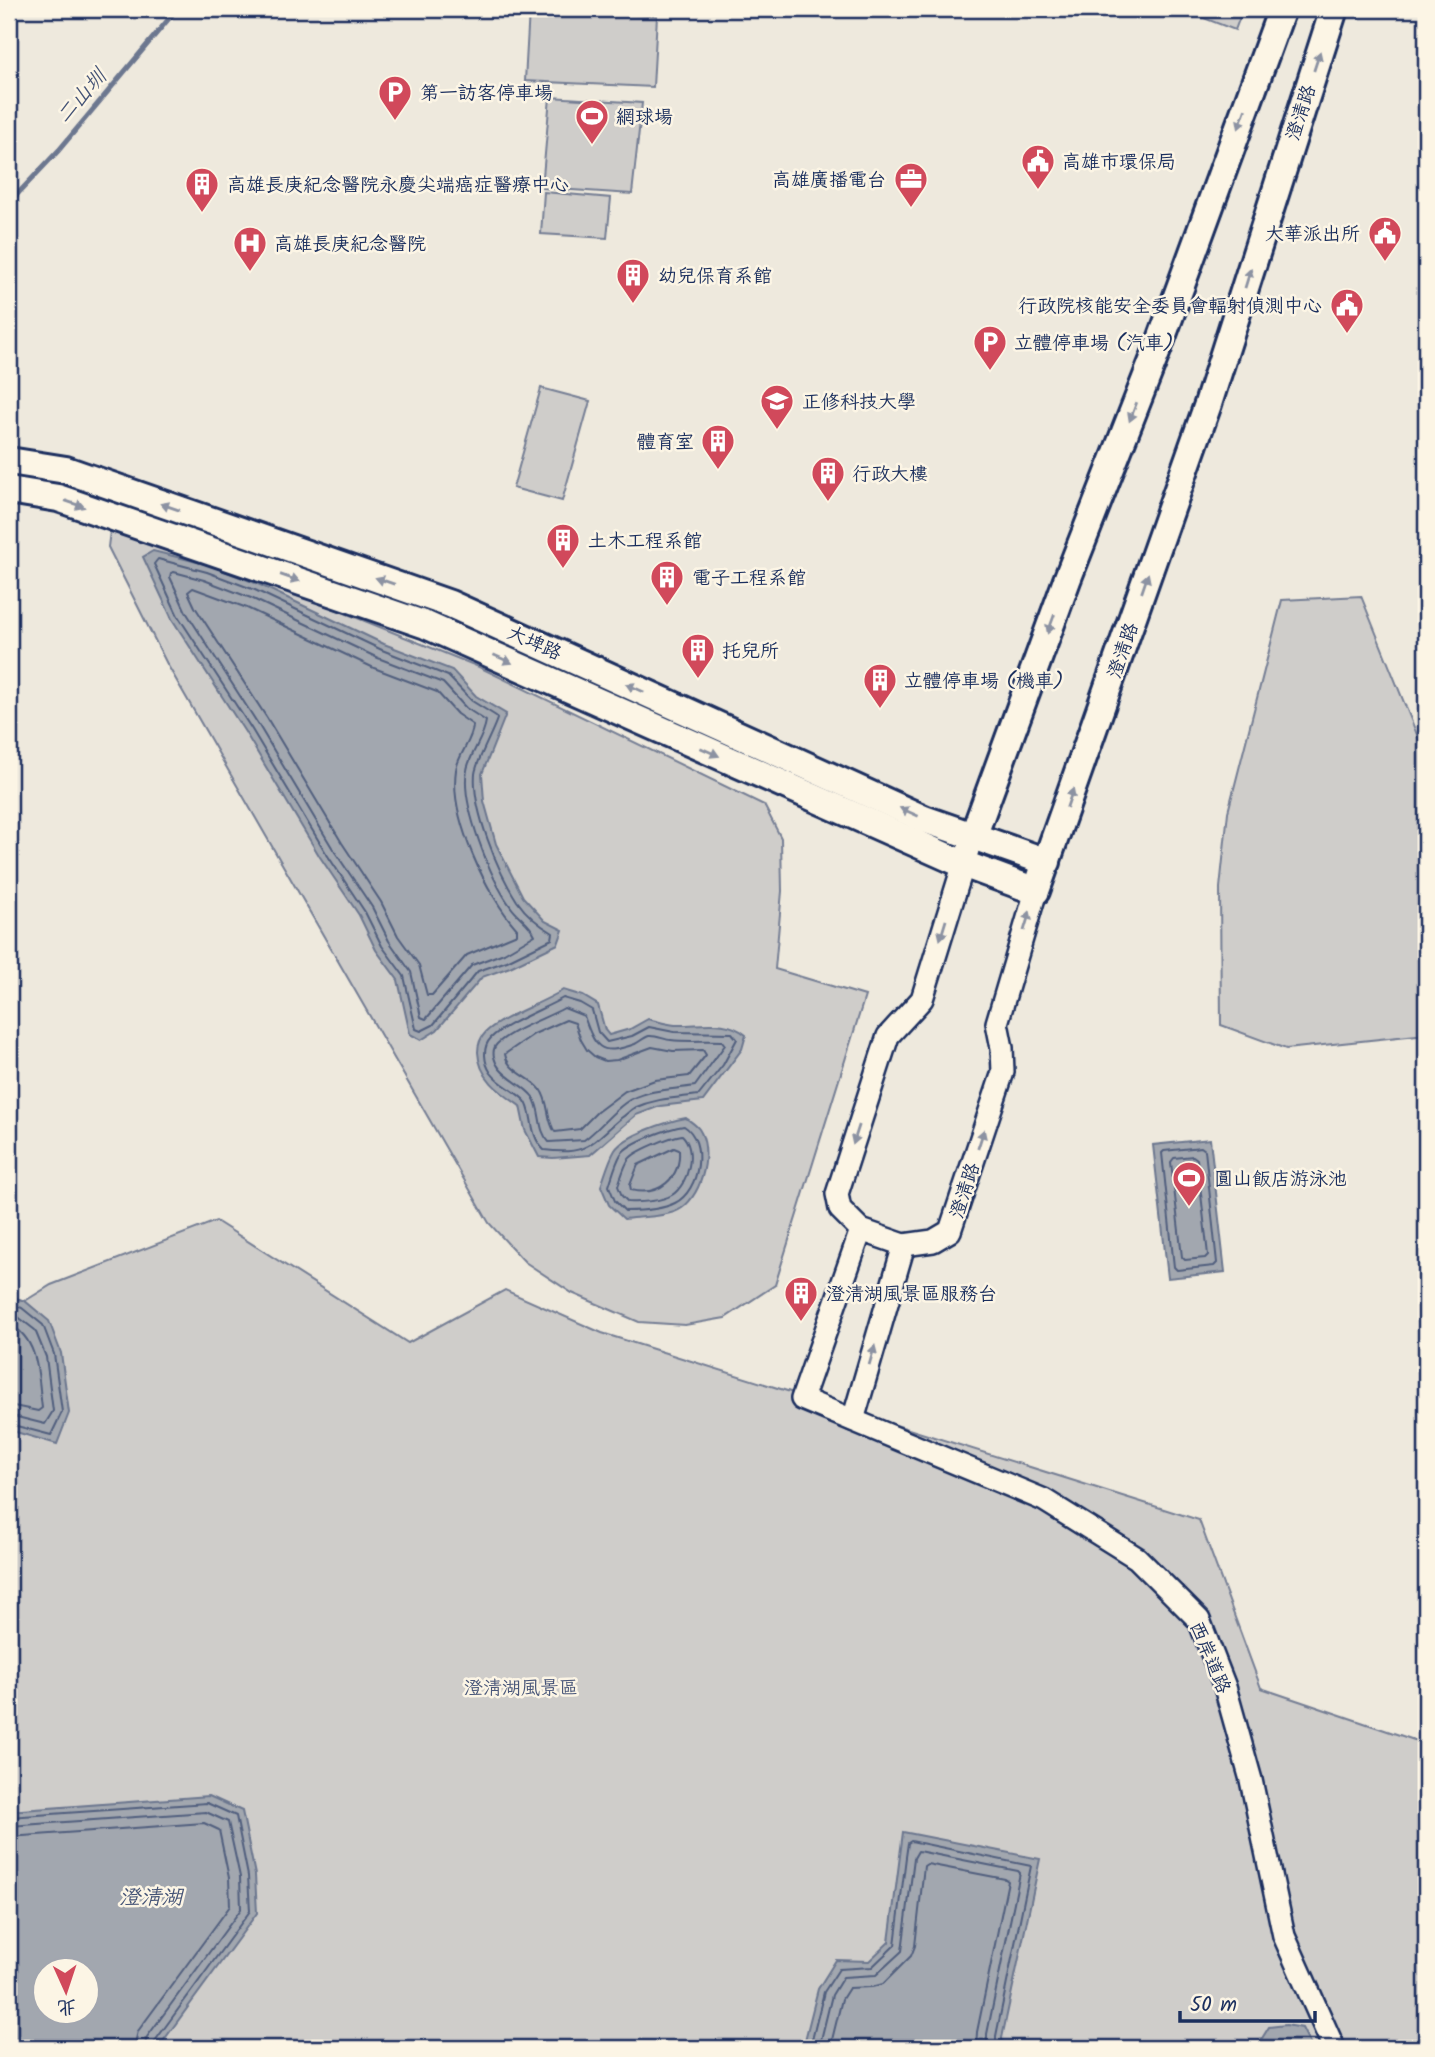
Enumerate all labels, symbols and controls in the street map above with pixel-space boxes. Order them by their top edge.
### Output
one-way arrow [1312,50,1323,71]
water label: 二山圳 [49,61,117,132]
parking icon: 第一訪客停車場 [376,73,414,122]
place label: 第一訪客停車場 [420,79,553,109]
street label: 澄清路 [1279,81,1325,144]
sports icon: 網球場 [573,97,611,146]
place label: 網球場 [616,103,673,133]
one-way arrow [1236,108,1247,129]
public building icon: 高雄市環保局 [1019,142,1057,191]
place label: 高雄市環保局 [1062,148,1176,178]
office icon: 高雄廣播電台 [892,160,930,209]
building icon: 高雄長庚紀念醫院永慶尖端癌症醫療中心 [183,165,221,214]
place label: 高雄廣播電台 [772,166,886,196]
place label: 高雄長庚紀念醫院永慶尖端癌症醫療中心 [227,171,569,201]
public building icon: 大華派出所 [1366,214,1404,263]
place label: 大華派出所 [1265,220,1360,250]
hospital icon: 高雄長庚紀念醫院 [231,224,269,273]
place label: 高雄長庚紀念醫院 [274,230,426,260]
building icon: 幼兒保育系館 [614,256,652,305]
place label: 幼兒保育系館 [658,262,772,292]
one-way arrow [1243,267,1253,288]
public building icon: 行政院核能安全委員會輻射偵測中心 [1328,286,1366,335]
place label: 行政院核能安全委員會輻射偵測中心 [1018,292,1322,322]
parking icon: 立體停車場 (汽車) [971,323,1009,372]
place label: 立體停車場 (汽車) [1014,329,1173,359]
school or university icon: 正修科技大學 [758,382,796,431]
place label: 正修科技大學 [802,388,916,418]
one-way arrow [1128,402,1139,423]
building icon: 體育室 [699,422,737,471]
place label: 體育室 [637,428,694,458]
building icon: 行政大樓 [809,454,847,503]
place label: 行政大樓 [852,460,928,490]
one-way arrow [65,499,86,510]
one-way arrow [160,501,181,512]
building icon: 土木工程系館 [544,521,582,570]
place label: 土木工程系館 [588,527,702,557]
building icon: 電子工程系館 [648,558,686,607]
place label: 電子工程系館 [692,564,806,594]
one-way arrow [1140,572,1151,593]
one-way arrow [280,573,301,584]
one-way arrow [375,575,396,586]
one-way arrow [1045,614,1056,635]
street label: 大埤路 [502,619,566,669]
street label: 澄清路 [1100,619,1147,682]
building icon: 托兒所 [679,631,717,680]
place label: 托兒所 [722,637,779,667]
one-way arrow [493,653,513,665]
building icon: 立體停車場 (機車) [861,661,899,710]
place label: 立體停車場 (機車) [904,667,1063,697]
one-way arrow [625,682,645,694]
one-way arrow [700,747,721,758]
one-way arrow [1065,787,1076,808]
one-way arrow [899,806,919,818]
one-way arrow [1023,910,1033,931]
one-way arrow [937,919,947,940]
one-way arrow [850,1125,861,1146]
one-way arrow [976,1129,986,1150]
street label: 澄清路 [943,1159,989,1222]
sports icon: 圓山飯店游泳池 [1170,1159,1208,1208]
place label: 圓山飯店游泳池 [1214,1165,1347,1195]
building icon: 澄清湖風景區服務台 [782,1274,820,1323]
place label: 澄清湖風景區服務台 [826,1280,997,1310]
one-way arrow [868,1344,878,1365]
street label: 西岸道路 [1181,1617,1238,1699]
park label: 澄清湖風景區 [464,1674,578,1704]
water label: 澄清湖 [120,1882,184,1915]
north arrow [32,1955,102,2025]
scale bar [1180,1980,1314,2024]
text: 50 m [1190,1989,1237,2022]
text: 北 [57,1991,77,2021]

